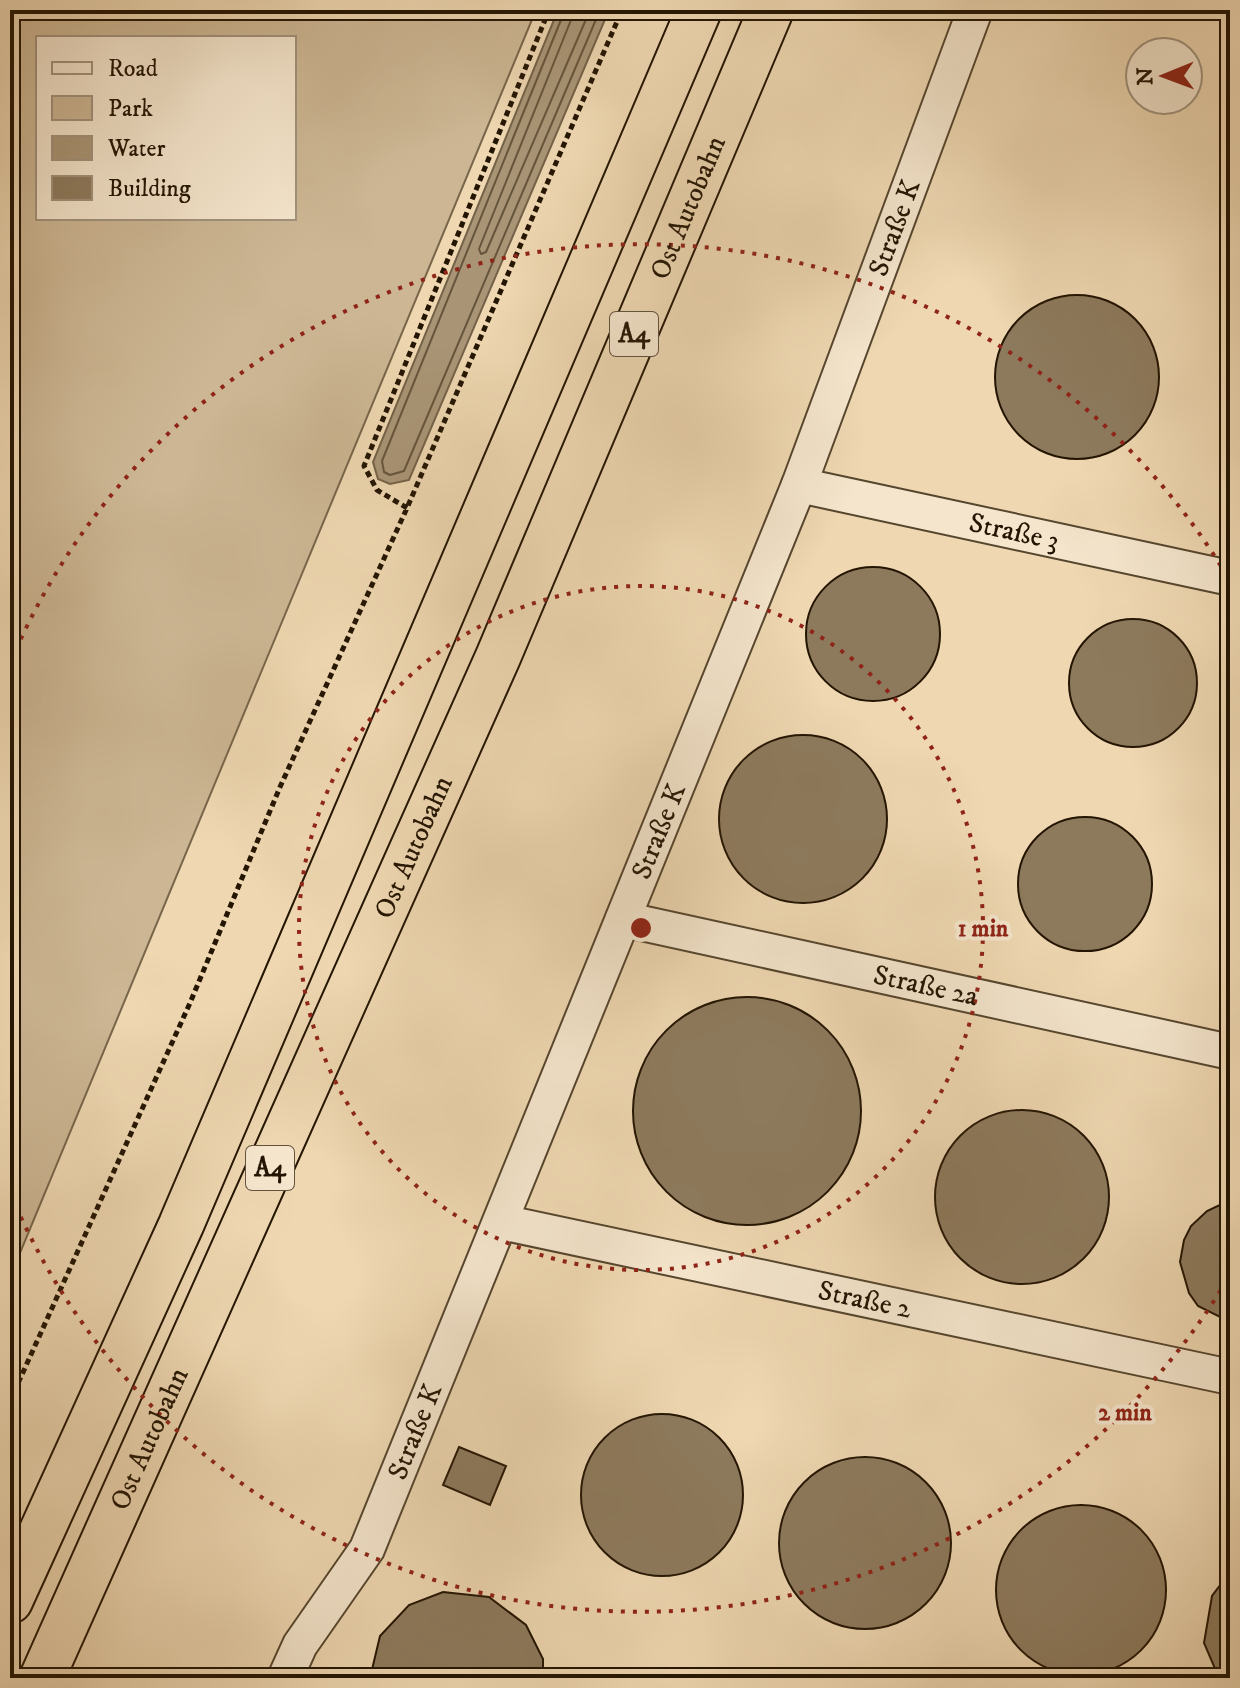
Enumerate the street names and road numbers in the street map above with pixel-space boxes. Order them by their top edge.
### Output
street label: Ost Autobahn [642,130,734,285]
street label: Straße K [860,174,928,281]
road number: A4 [610,312,658,356]
street label: Straße 3 [966,505,1062,558]
street label: Ost Autobahn [366,770,460,924]
street label: Straße K [623,778,694,884]
street label: Straße 2a [870,957,982,1014]
road number: A4 [246,1146,294,1190]
street label: Straße 2 [815,1272,915,1326]
street label: Ost Autobahn [102,1362,196,1516]
street label: Straße K [380,1378,450,1485]

